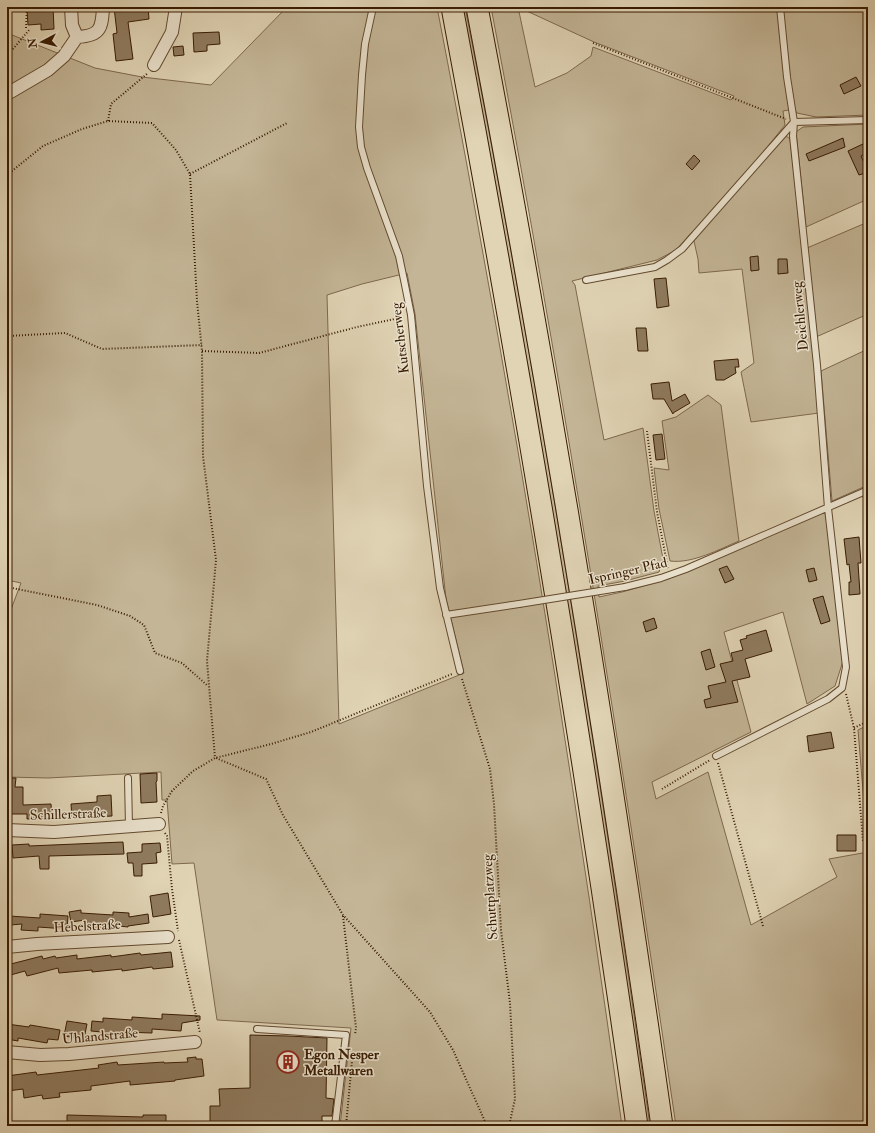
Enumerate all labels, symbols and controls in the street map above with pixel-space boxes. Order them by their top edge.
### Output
north arrow [22,22,62,62]
text: N [25,36,40,50]
street label: Deichlerweg [788,279,812,352]
street label: Kutscherweg [387,300,413,374]
street label: Ispringer Pfad [587,554,669,589]
street label: Schillerstraße [30,804,107,824]
street label: Schuttplatzweg [478,852,502,940]
street label: Hebelstraße [53,916,121,936]
street label: Uhlandstraße [61,1024,139,1048]
place label: Egon Nesper Metallwaren [303,1046,380,1079]
building icon: Egon Nesper Metallwaren [275,1049,301,1075]

